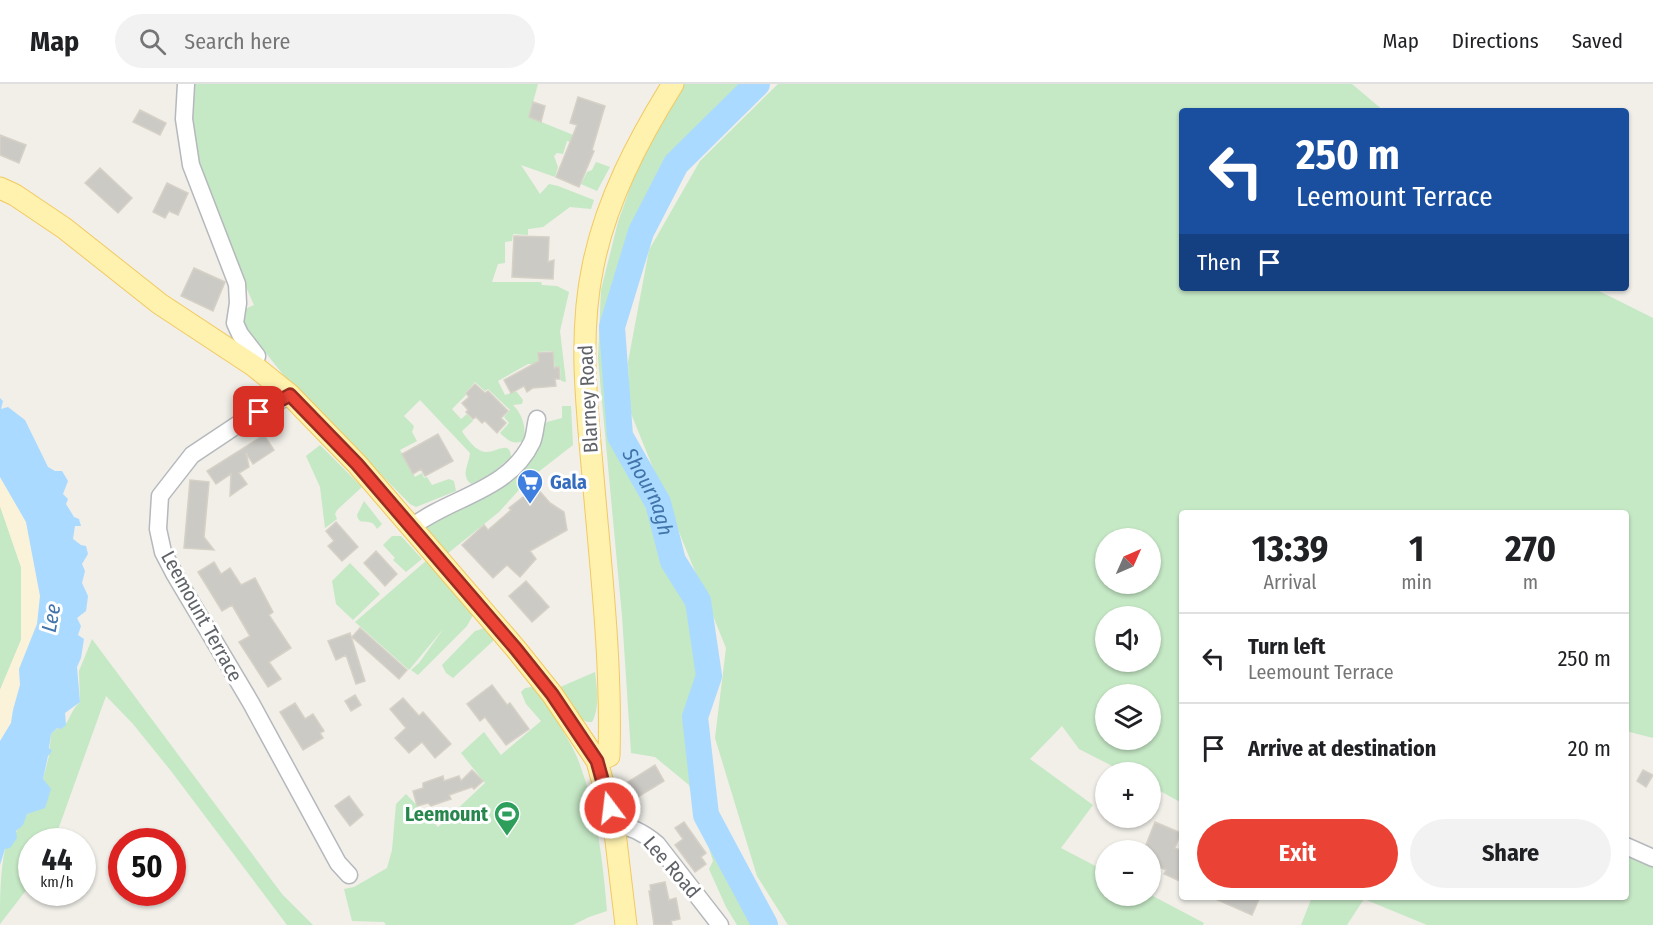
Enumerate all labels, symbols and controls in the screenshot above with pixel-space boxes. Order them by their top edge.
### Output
search box [115,14,535,68]
text: Map [30,25,79,58]
icon: search [136,25,169,58]
text: Search here [184,28,290,55]
text: Map [1382,28,1419,54]
text: Directions [1452,28,1539,54]
text: Saved [1572,28,1623,54]
text: 250 m [1296,130,1400,180]
icon: left [1197,132,1275,210]
text: Leemount Terrace [1296,181,1493,213]
icon: arrive [1253,246,1286,279]
text: Then [1197,249,1241,276]
street label: Blarney Road [573,344,603,454]
pin [233,386,284,437]
icon: arrive [242,395,275,428]
water label: Shournagh [616,443,679,538]
supermarket icon: Gala [515,467,545,505]
place label: Gala [550,470,587,494]
text: 13:39 [1252,527,1328,571]
text: 1 [1409,527,1424,571]
text: 270 [1505,527,1556,571]
north arrow [1095,528,1161,594]
map controls [1095,528,1161,906]
street label: Leemount Terrace [156,547,248,685]
text: Arrival [1264,570,1317,594]
text: min [1401,570,1432,594]
text: m [1523,570,1538,594]
water label: Lee [36,602,66,634]
button: sound [1095,606,1161,672]
text: Turn left [1248,633,1326,660]
icon: left [1197,642,1230,675]
text: 250 m [1558,645,1611,672]
text: Leemount Terrace [1248,660,1394,684]
button: layers [1095,684,1161,750]
icon: arrive [1197,732,1230,765]
text: Arrive at destination [1248,735,1436,762]
text: 20 m [1568,735,1611,762]
button: + [1095,762,1161,828]
position arrow [578,776,642,840]
sports icon: Leemount [492,799,522,837]
place label: Leemount [405,802,489,826]
button: Exit [1197,819,1398,888]
button: Share [1410,819,1611,888]
speed limit sign: 50 [108,828,186,906]
street label: Lee Road [639,831,705,903]
button: − [1095,840,1161,906]
text: 44 [42,842,72,878]
text: km/h [40,873,74,891]

